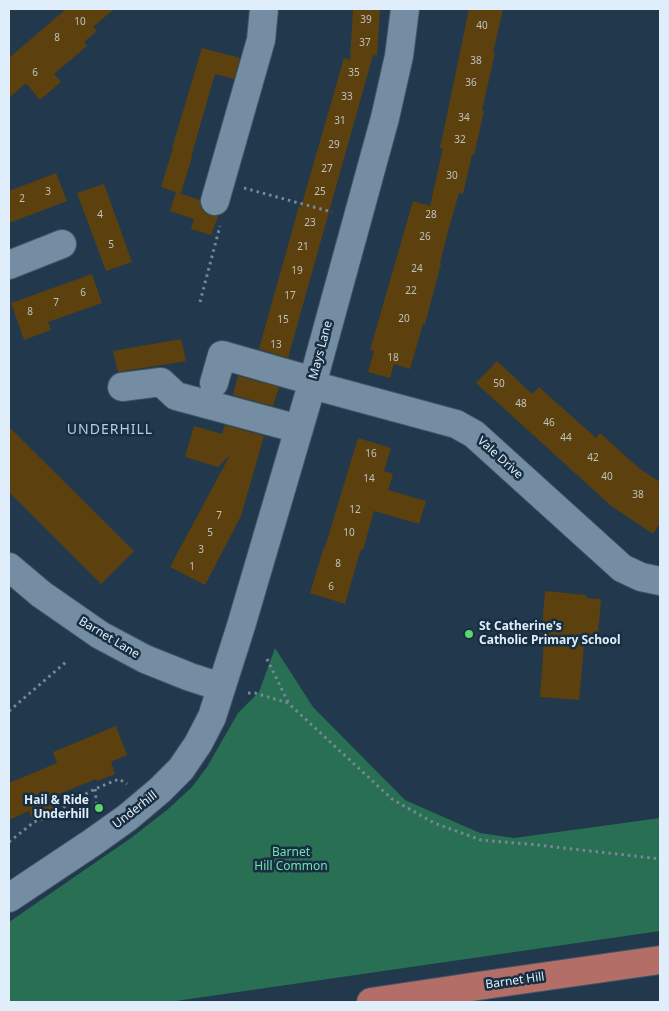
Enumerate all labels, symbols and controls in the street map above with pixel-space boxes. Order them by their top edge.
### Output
house number: 39 [360,14,372,26]
house number: 10 [74,16,86,28]
house number: 40 [476,20,488,32]
house number: 8 [54,32,60,44]
house number: 37 [359,37,371,49]
house number: 38 [470,55,482,67]
house number: 6 [32,67,38,79]
house number: 35 [348,67,360,79]
house number: 36 [465,77,477,89]
house number: 33 [341,91,353,103]
house number: 34 [458,112,470,124]
house number: 31 [334,115,346,127]
house number: 32 [454,134,466,146]
house number: 29 [328,139,340,151]
house number: 27 [321,163,333,175]
house number: 30 [446,170,458,182]
house number: 3 [45,186,51,198]
house number: 25 [314,186,326,198]
house number: 2 [19,193,25,205]
house number: 4 [97,209,103,221]
house number: 28 [425,209,437,221]
house number: 23 [304,217,316,229]
house number: 26 [419,231,431,243]
house number: 5 [108,239,114,251]
house number: 21 [297,241,309,253]
house number: 24 [411,263,423,275]
house number: 19 [291,265,303,277]
house number: 22 [405,285,417,297]
house number: 6 [80,287,86,299]
house number: 17 [284,290,296,302]
house number: 7 [53,297,59,309]
house number: 8 [27,306,33,318]
house number: 20 [398,313,410,325]
house number: 15 [277,314,289,326]
street label: Mays Lane [306,319,336,381]
house number: 13 [270,339,282,351]
house number: 18 [387,352,399,364]
house number: 50 [493,378,505,390]
house number: 48 [515,398,527,410]
house number: 46 [543,417,555,429]
district label: UNDERHILL [66,422,154,438]
house number: 44 [560,432,572,444]
street label: Vale Drive [474,434,526,482]
house number: 16 [365,448,377,460]
house number: 42 [587,452,599,464]
house number: 40 [601,471,613,483]
house number: 14 [363,473,375,485]
house number: 38 [632,489,644,501]
house number: 12 [349,504,361,516]
house number: 7 [216,510,222,522]
house number: 5 [207,527,213,539]
house number: 10 [343,527,355,539]
house number: 3 [198,544,204,556]
house number: 8 [335,558,341,570]
house number: 1 [189,561,195,573]
house number: 6 [328,581,334,593]
street label: Barnet Lane [76,614,142,662]
place label: St Catherine's Catholic Primary School [479,620,621,648]
marker: St Catherine's Catholic Primary School [463,628,475,640]
street label: Underhill [110,788,160,832]
place label: Hail & Ride Underhill [24,794,89,822]
marker: Hail & Ride Underhill [93,802,105,814]
park label: Barnet Hill Common [254,846,328,874]
street label: Barnet Hill [485,970,545,992]

